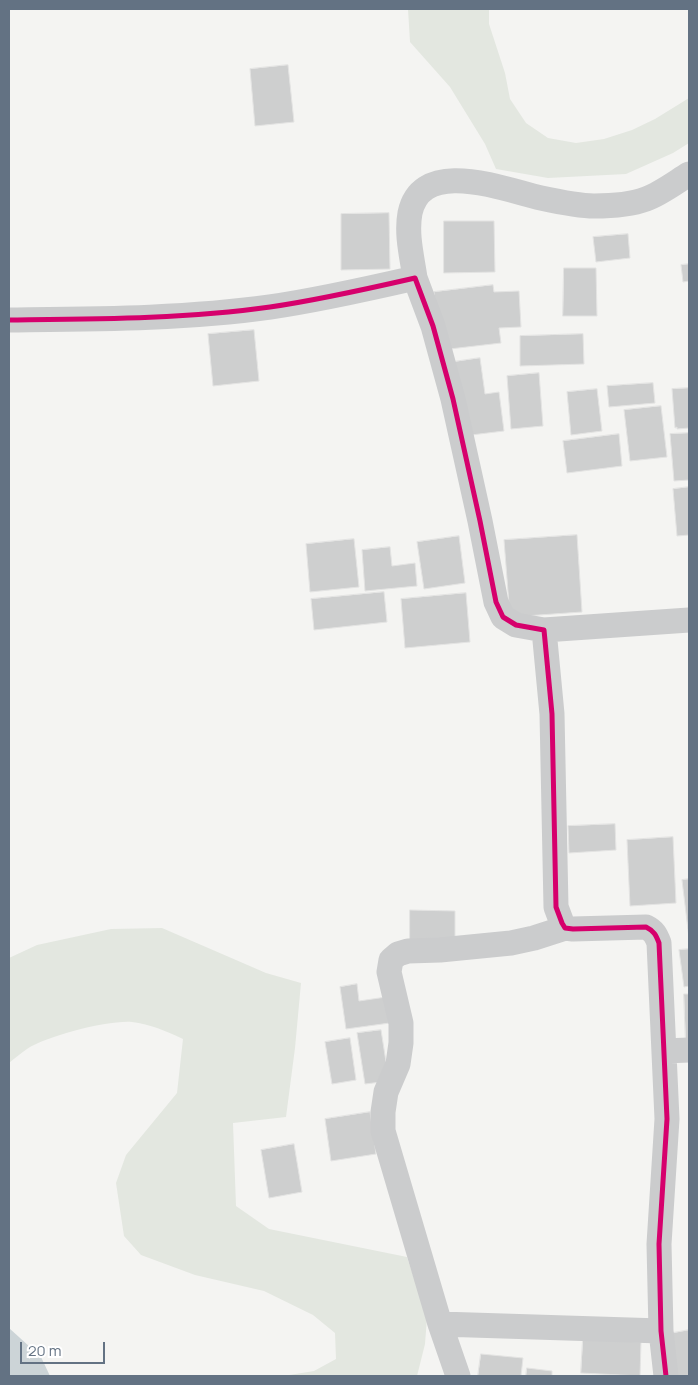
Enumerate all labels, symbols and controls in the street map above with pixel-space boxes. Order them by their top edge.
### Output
scale bar [22,1332,108,1364]
text: 20 m [28,1340,61,1361]

